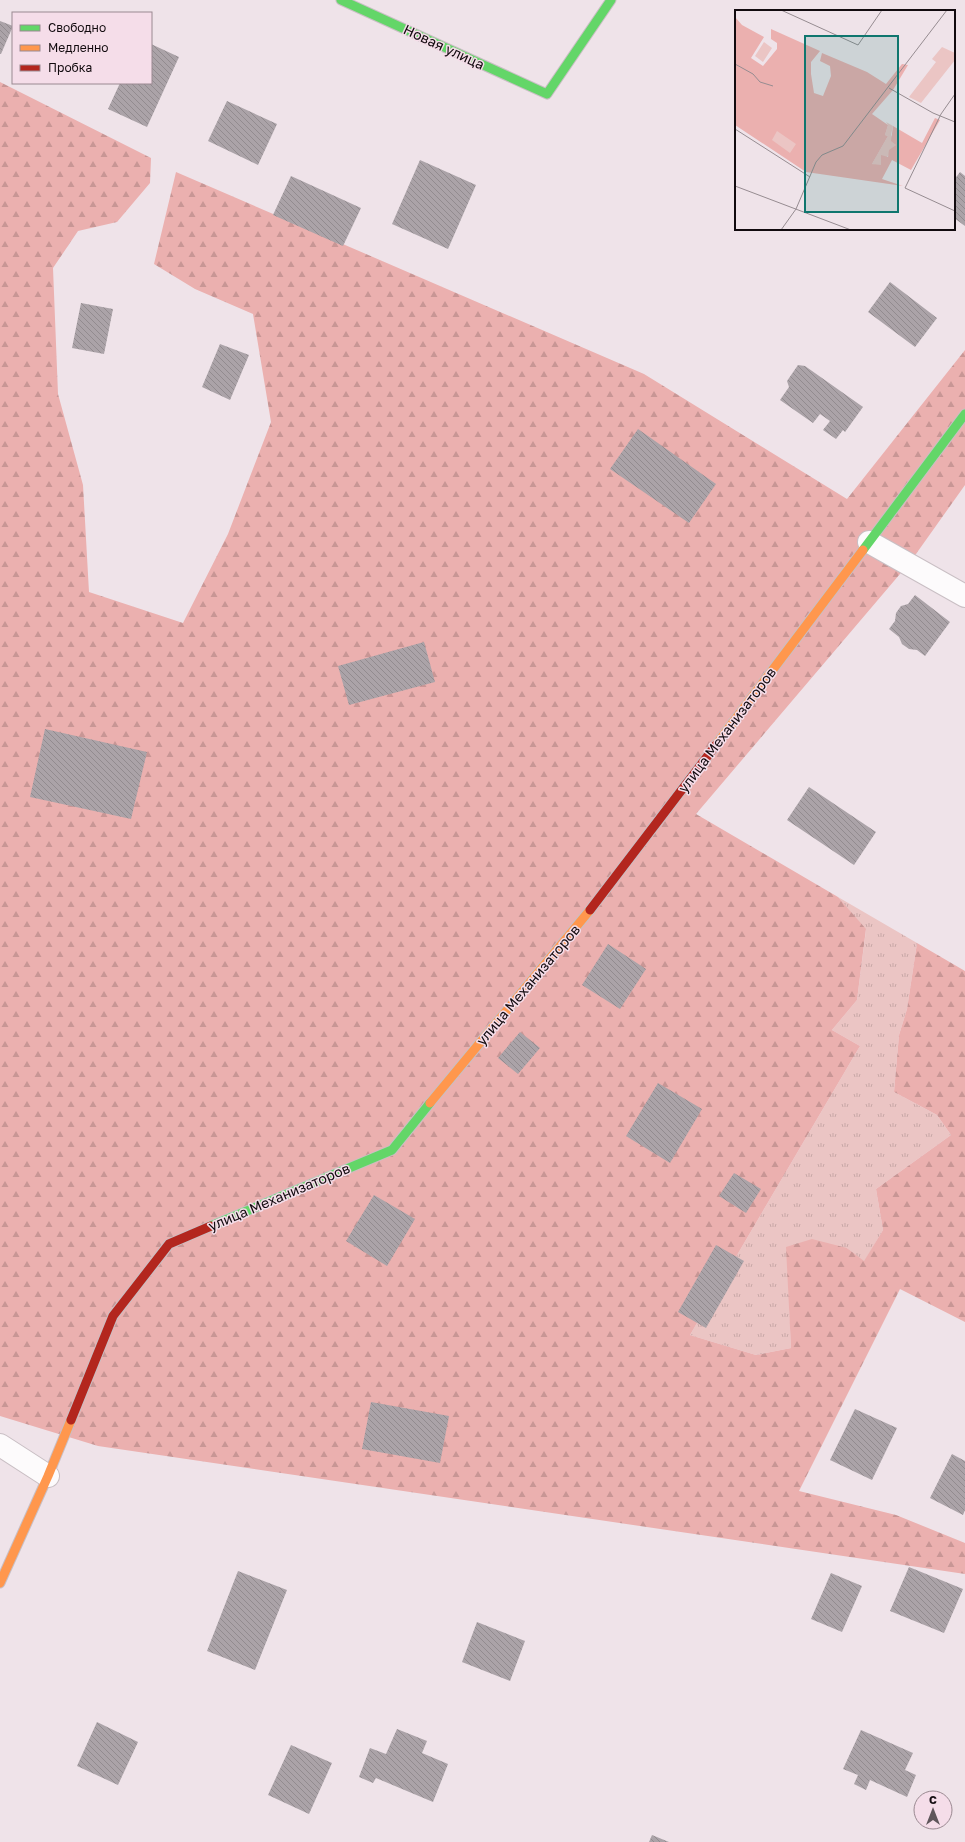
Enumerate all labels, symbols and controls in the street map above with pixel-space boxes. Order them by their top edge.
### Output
inset map [735,10,955,230]
legend [12,12,152,84]
text: Свободно [48,20,106,35]
street label: Новая улица [401,20,487,73]
text: Медленно [48,40,108,55]
text: Пробка [48,60,92,75]
street label: улица Механизаторов [674,664,779,796]
street label: улица Механизаторов [472,921,583,1048]
street label: улица Механизаторов [205,1159,352,1234]
north arrow [913,1790,953,1830]
text: С [929,1793,937,1806]

